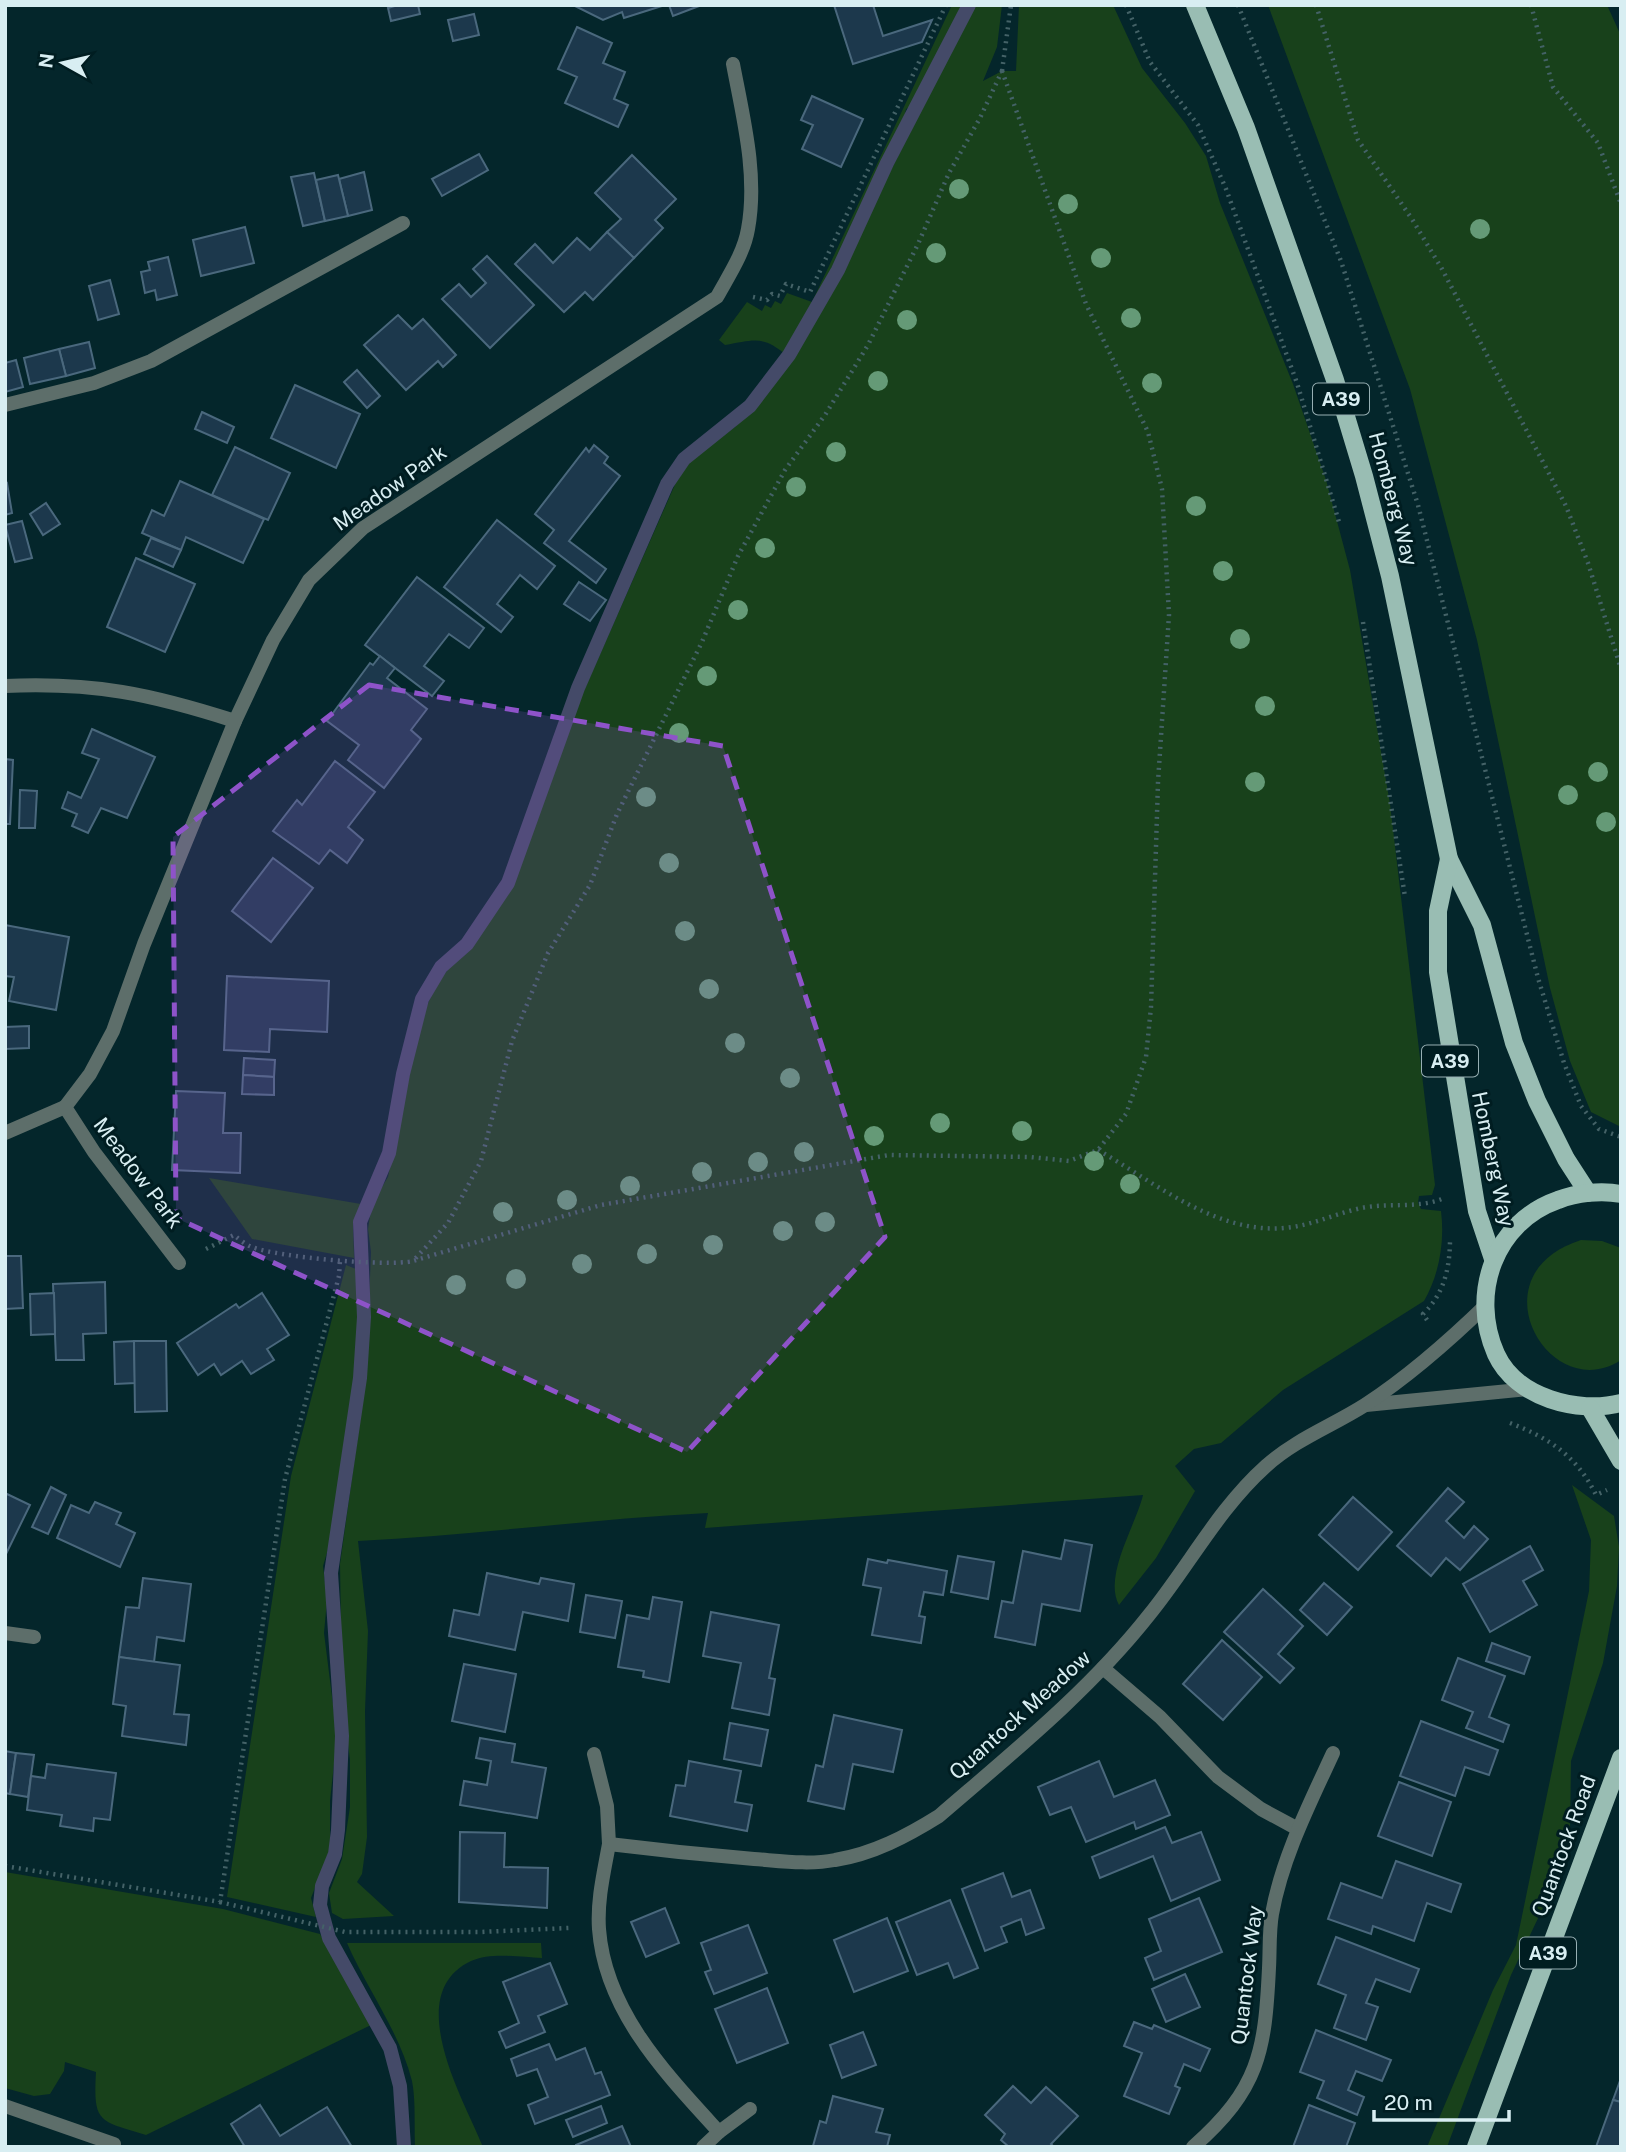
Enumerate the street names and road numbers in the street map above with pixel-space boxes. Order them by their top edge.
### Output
road number: A39 [1313,384,1369,414]
street label: Homberg Way [1364,429,1423,569]
street label: Meadow Park [328,439,451,536]
road number: A39 [1422,1046,1478,1077]
street label: Homberg Way [1467,1089,1520,1229]
street label: Meadow Park [89,1112,188,1233]
street label: Quantock Meadow [944,1645,1095,1785]
street label: Quantock Road [1526,1772,1601,1920]
street label: Quantock Way [1226,1904,1267,2046]
road number: A39 [1520,1938,1576,1968]

